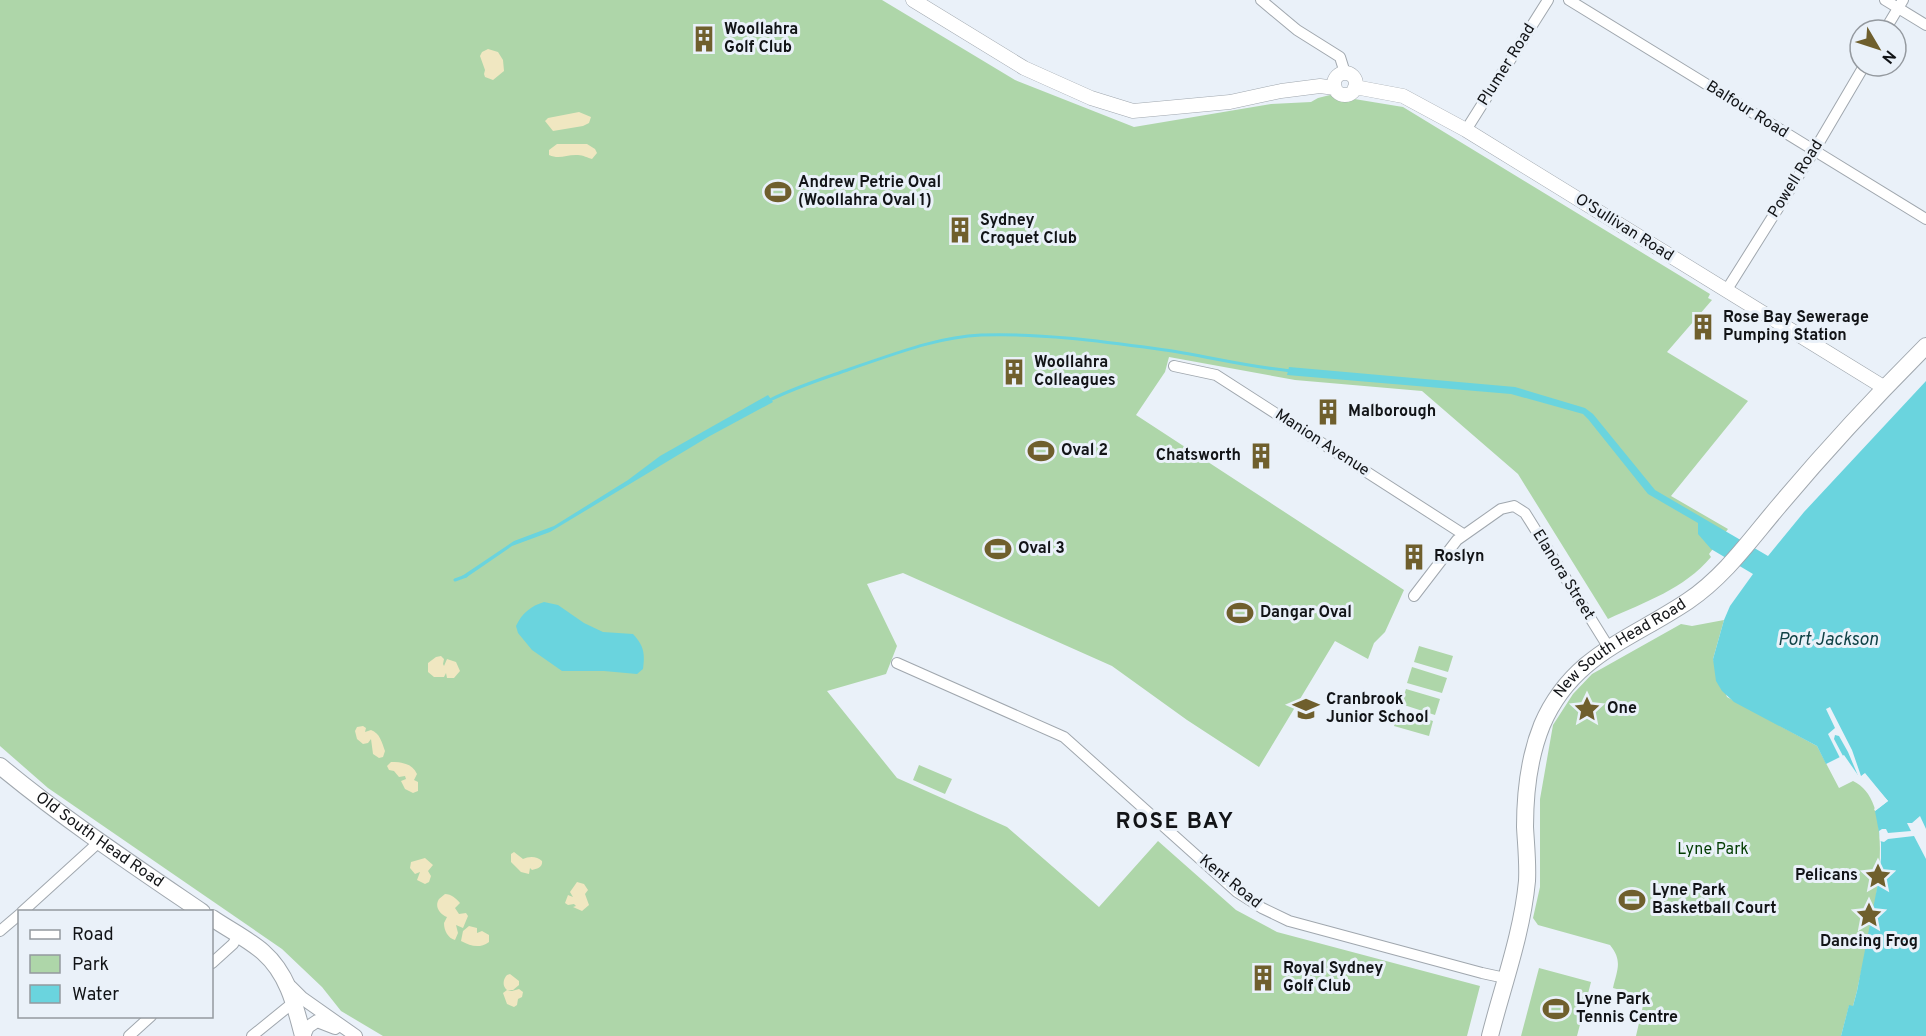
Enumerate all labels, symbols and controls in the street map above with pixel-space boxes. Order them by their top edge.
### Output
north arrow [1848,18,1908,78]
place label: Woollahra Golf Club [724,20,798,58]
street label: Plumer Road [1474,20,1540,110]
building icon: Woollahra Golf Club [689,24,719,54]
text: N [1877,45,1899,67]
street label: Balfour Road [1702,77,1792,143]
street label: Powell Road [1764,136,1828,222]
place label: Andrew Petrie Oval (Woollahra Oval 1) [798,173,941,211]
sports icon: Andrew Petrie Oval (Woollahra Oval 1) [763,177,793,207]
street label: O'Sullivan Road [1571,190,1677,266]
place label: Sydney Croquet Club [980,211,1077,249]
building icon: Sydney Croquet Club [945,215,975,245]
place label: Rose Bay Sewerage Pumping Station [1723,308,1869,346]
building icon: Rose Bay Sewerage Pumping Station [1688,312,1718,342]
place label: Woollahra Colleagues [1034,353,1116,391]
building icon: Woollahra Colleagues [999,357,1029,387]
building icon: Malborough [1313,397,1343,427]
place label: Malborough [1348,402,1436,422]
street label: Manion Avenue [1271,405,1373,481]
sports icon: Oval 2 [1026,436,1056,466]
place label: Oval 2 [1061,441,1108,461]
building icon: Chatsworth [1246,441,1276,471]
place label: Chatsworth [1156,446,1241,466]
street label: Elanora Street [1527,526,1599,624]
sports icon: Oval 3 [983,534,1013,564]
place label: Oval 3 [1018,539,1065,559]
building icon: Roslyn [1399,542,1429,572]
place label: Roslyn [1434,547,1485,567]
street label: New South Head Road [1550,595,1690,702]
sports icon: Dangar Oval [1225,598,1255,628]
place label: Dangar Oval [1260,603,1352,623]
water label: Port Jackson [1778,629,1878,652]
place label: Cranbrook Junior School [1326,690,1429,728]
school or university icon: Cranbrook Junior School [1291,694,1321,724]
place icon: One [1572,694,1602,724]
place label: One [1607,699,1637,719]
street label: Old South Head Road [31,788,167,893]
district label: ROSE BAY [1115,809,1235,836]
park label: Lyne Park [1677,840,1749,860]
street label: Kent Road [1195,851,1265,913]
place icon: Pelicans [1863,861,1893,891]
place label: Pelicans [1795,866,1858,886]
place label: Lyne Park Basketball Court [1652,881,1777,919]
sports icon: Lyne Park Basketball Court [1617,885,1647,915]
place icon: Dancing Frog [1854,900,1884,930]
legend [18,910,213,1018]
text: Road [72,924,114,947]
place label: Dancing Frog [1820,932,1918,952]
text: Park [72,954,109,977]
place label: Royal Sydney Golf Club [1283,959,1383,997]
building icon: Royal Sydney Golf Club [1248,963,1278,993]
text: Water [72,984,119,1007]
place label: Lyne Park Tennis Centre [1576,990,1678,1028]
sports icon: Lyne Park Tennis Centre [1541,994,1571,1024]

